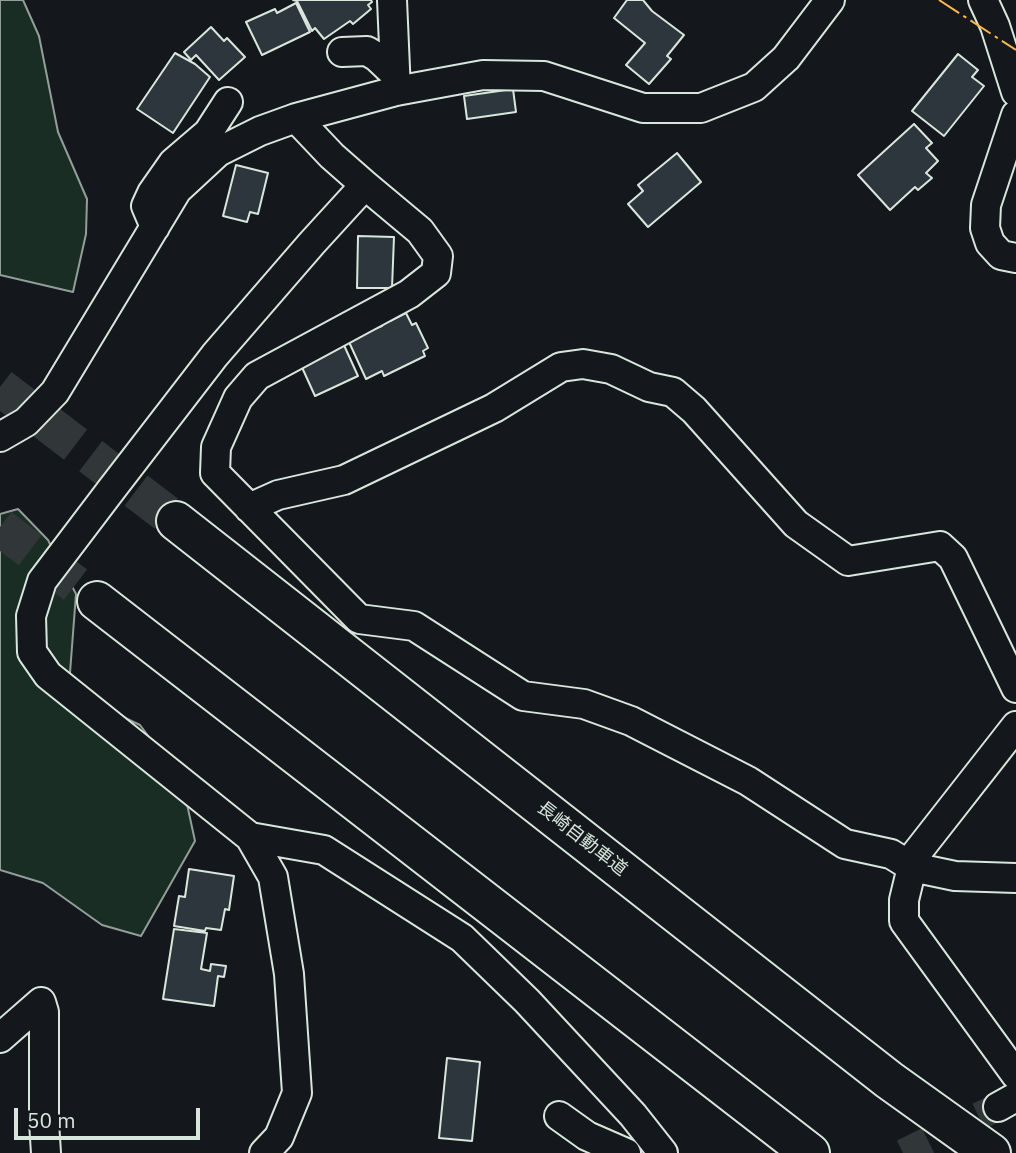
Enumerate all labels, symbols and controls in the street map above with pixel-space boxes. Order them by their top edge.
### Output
street label: 長崎自動車道 [533,797,631,881]
scale bar [18,1094,203,1138]
text: 50 m [27,1106,76,1134]

